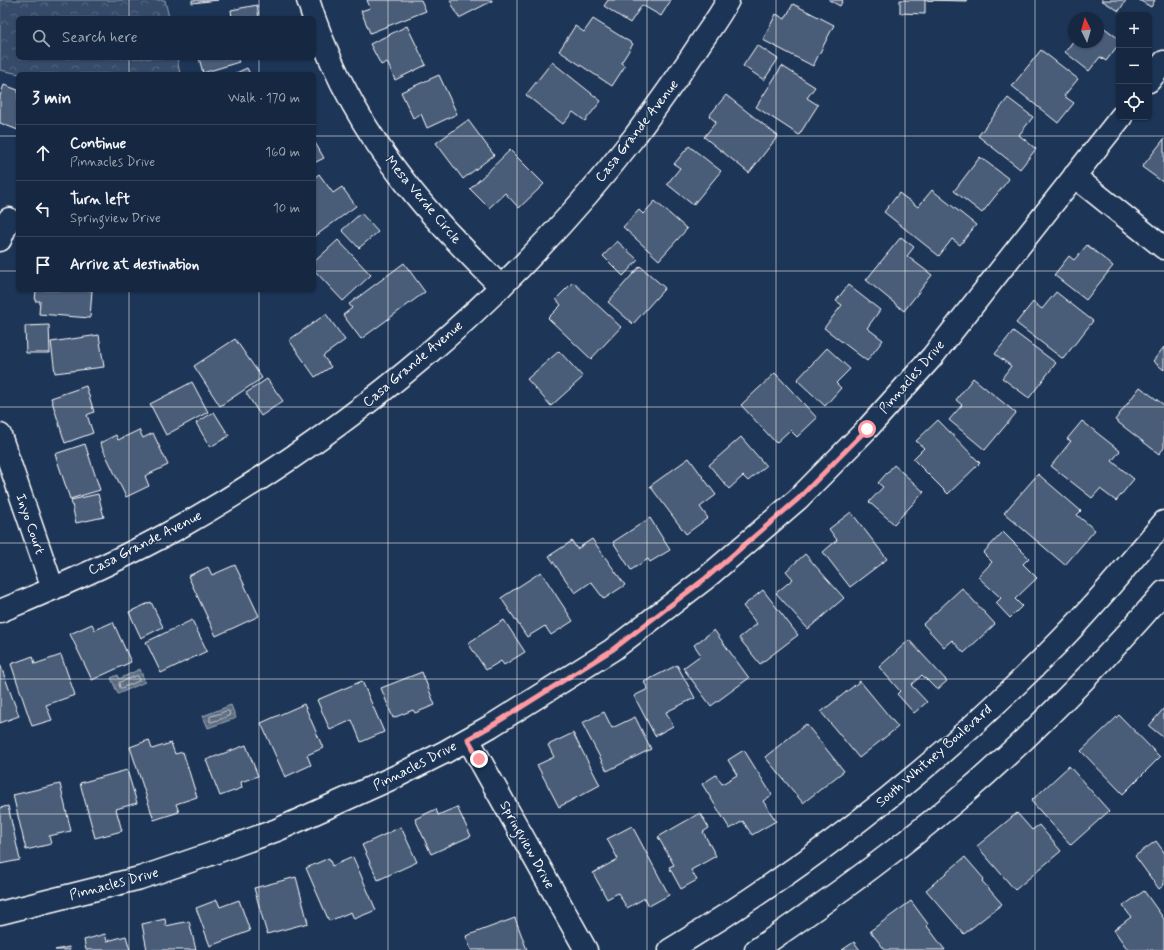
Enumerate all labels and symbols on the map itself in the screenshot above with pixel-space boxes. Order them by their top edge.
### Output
north arrow [1068,12,1104,48]
street label: Casa Grande Avenue [591,76,683,186]
street label: Mesa Verde Circle [381,152,466,248]
street label: Casa Grande Avenue [359,317,467,411]
street label: Pinnacles Drive [875,336,949,418]
route start [858,420,876,438]
street label: Inyo Court [11,491,49,557]
street label: Casa Grande Avenue [85,506,205,580]
street label: South Whitney Boulevard [872,701,996,811]
street label: Pinnacles Drive [370,737,460,795]
route end [470,750,488,768]
street label: Springview Drive [494,798,559,893]
street label: Pinnacles Drive [67,863,161,905]

